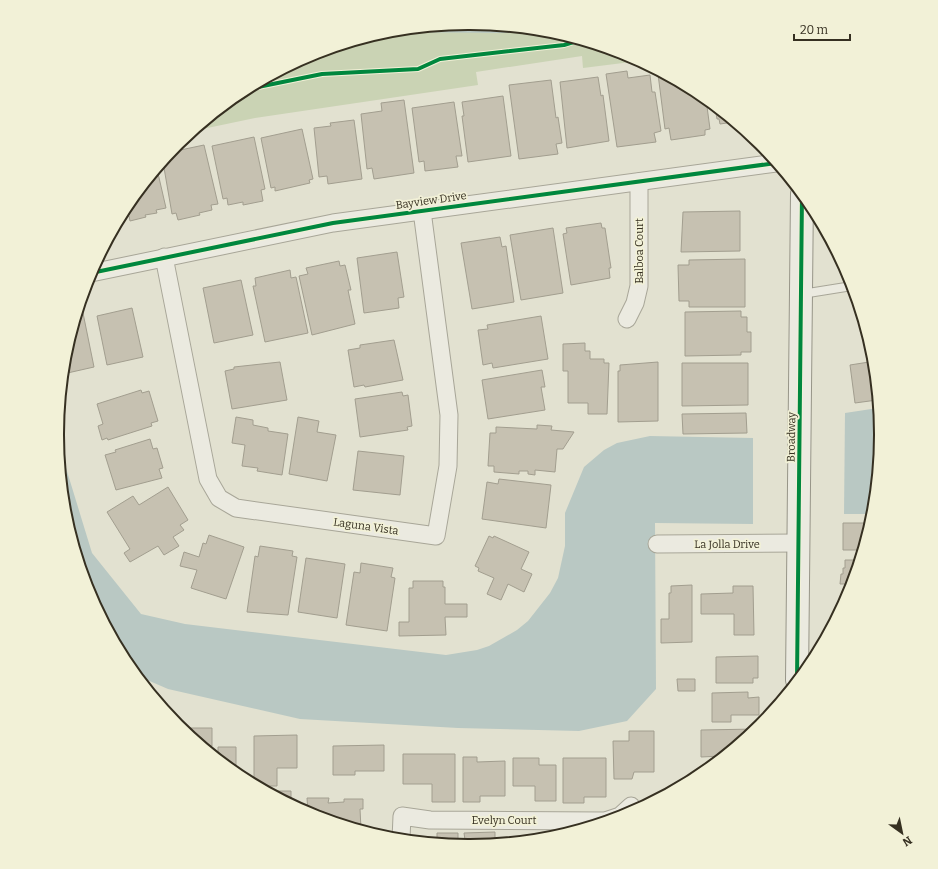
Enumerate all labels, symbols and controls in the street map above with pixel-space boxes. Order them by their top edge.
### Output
scale bar [794,16,850,42]
text: 20 m [800,23,829,37]
street label: Bayview Drive [395,189,467,212]
street label: Balboa Court [633,218,646,284]
street label: Broadway [785,412,798,462]
street label: Laguna Vista [333,515,399,538]
street label: La Jolla Drive [694,538,760,551]
north arrow [882,813,922,853]
street label: Evelyn Court [472,814,536,827]
text: N [900,833,914,849]

